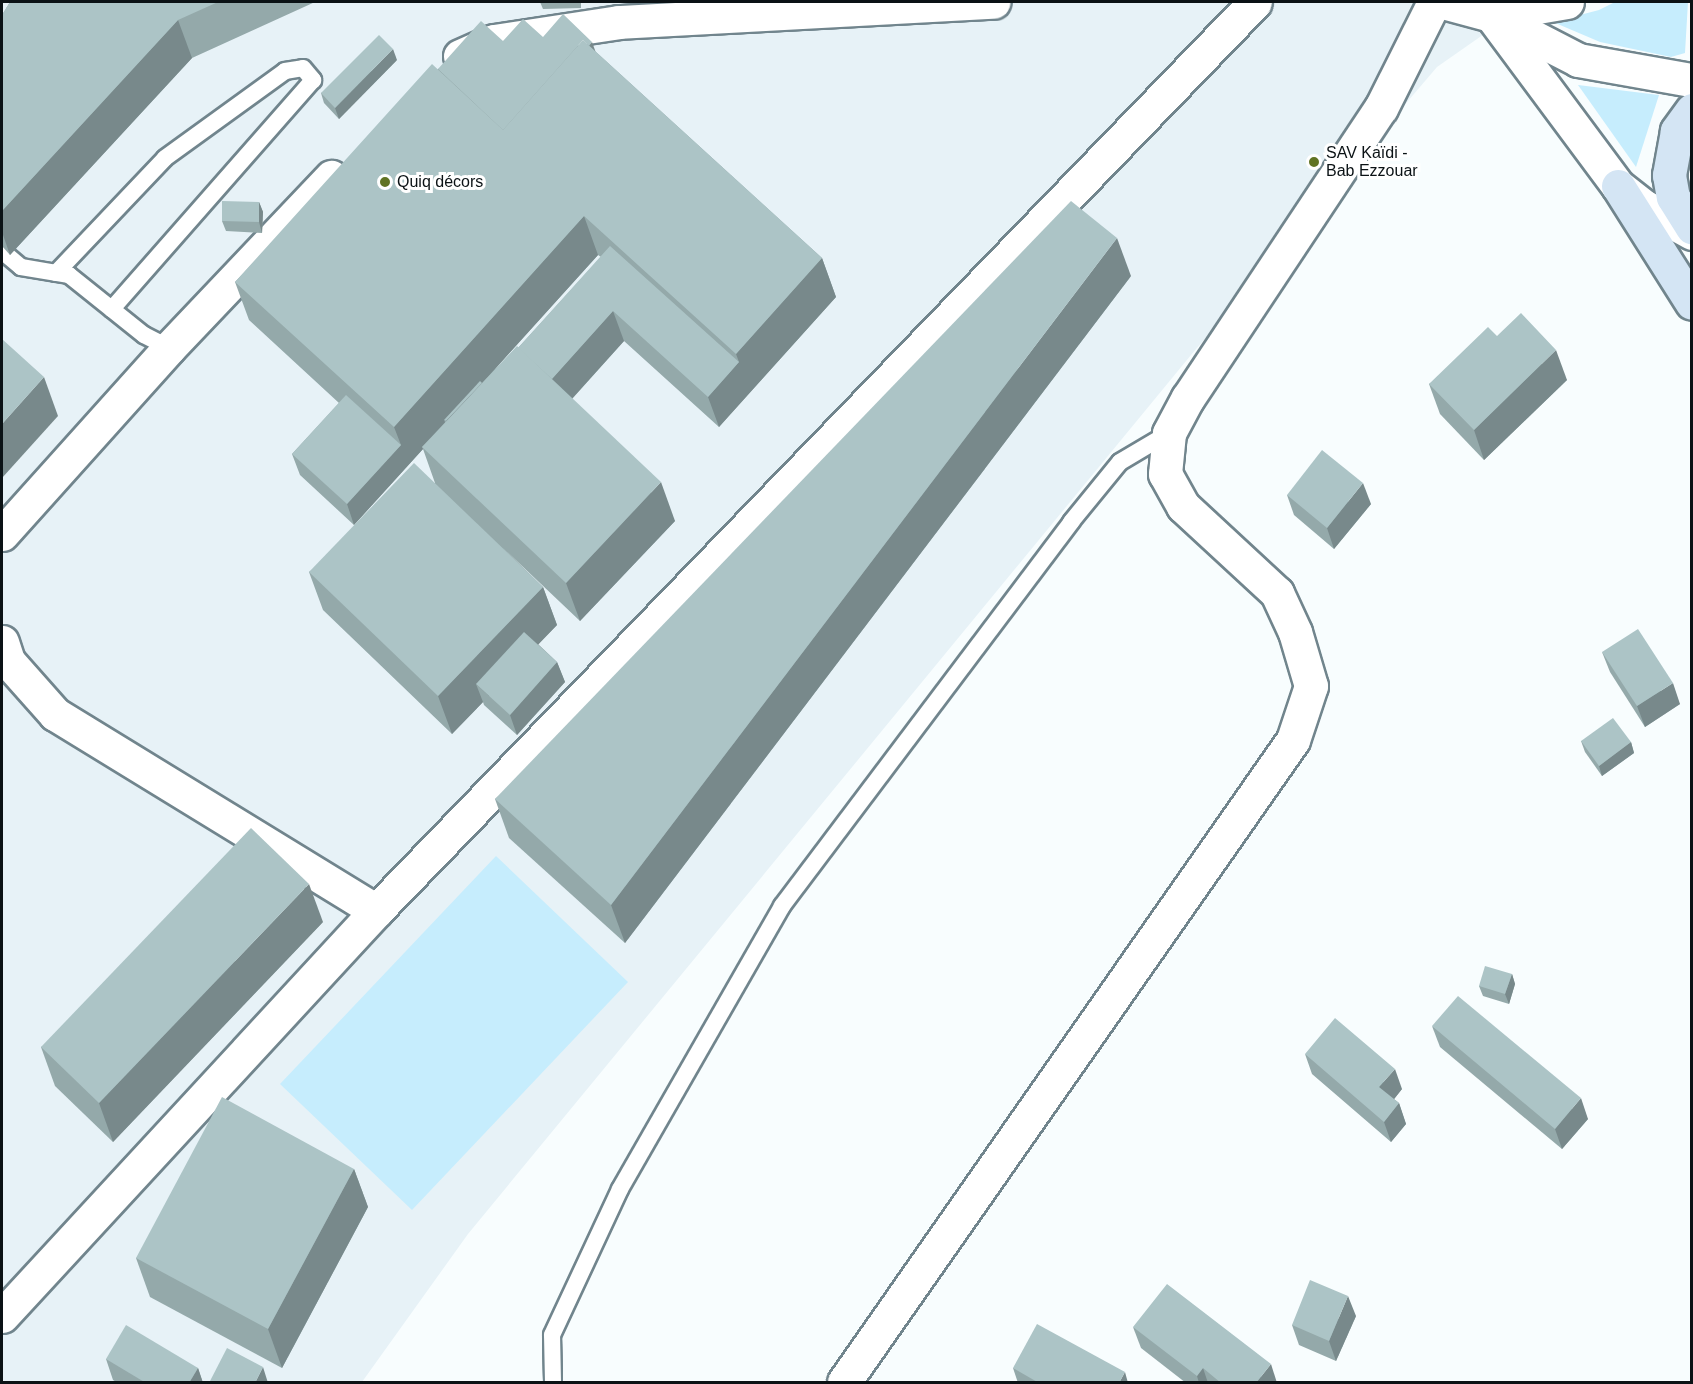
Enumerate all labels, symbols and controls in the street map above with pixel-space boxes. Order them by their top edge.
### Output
place label: SAV Kaïdi - Bab Ezzouar [1326,143,1418,181]
marker: SAV Kaïdi - Bab Ezzouar [1307,155,1321,169]
place label: Quiq décors [397,172,483,192]
marker: Quiq décors [378,175,392,189]

